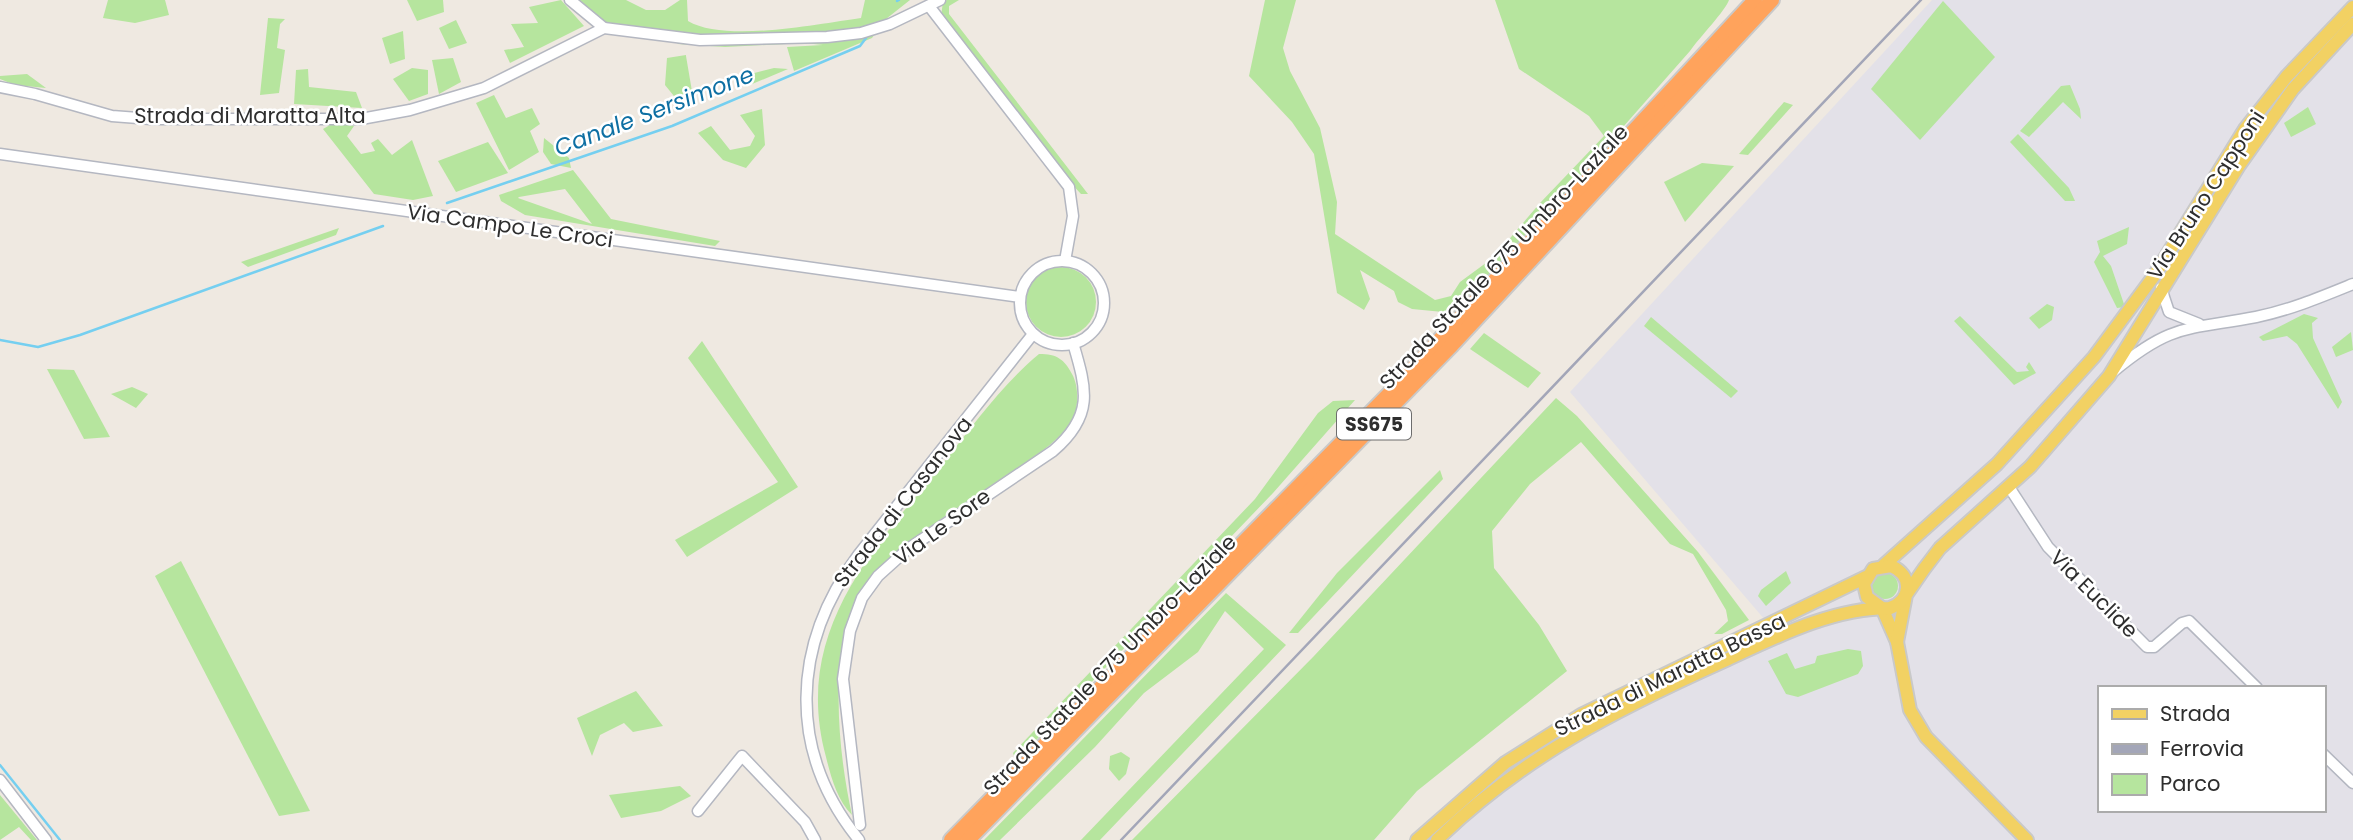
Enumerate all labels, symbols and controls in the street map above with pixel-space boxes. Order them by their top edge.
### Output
water label: Canale Sersimone [549,58,759,164]
street label: Strada di Maratta Alta [134,101,366,130]
street label: Via Bruno Capponi [2140,104,2271,285]
street label: Strada Statale 675 Umbro-Laziale [1373,118,1634,395]
street label: Via Campo Le Croci [405,197,615,254]
road number: SS675 [1337,408,1411,440]
street label: Strada di Casanova [827,410,978,593]
street label: Via Le Sore [887,482,996,572]
street label: Strada Statale 675 Umbro-Laziale [977,528,1243,802]
street label: Via Euclide [2044,543,2145,644]
street label: Strada di Maratta Bassa [1549,606,1790,743]
legend [2098,686,2325,812]
text: Strada [2160,699,2230,728]
text: Ferrovia [2160,734,2244,763]
text: Parco [2160,769,2220,798]

